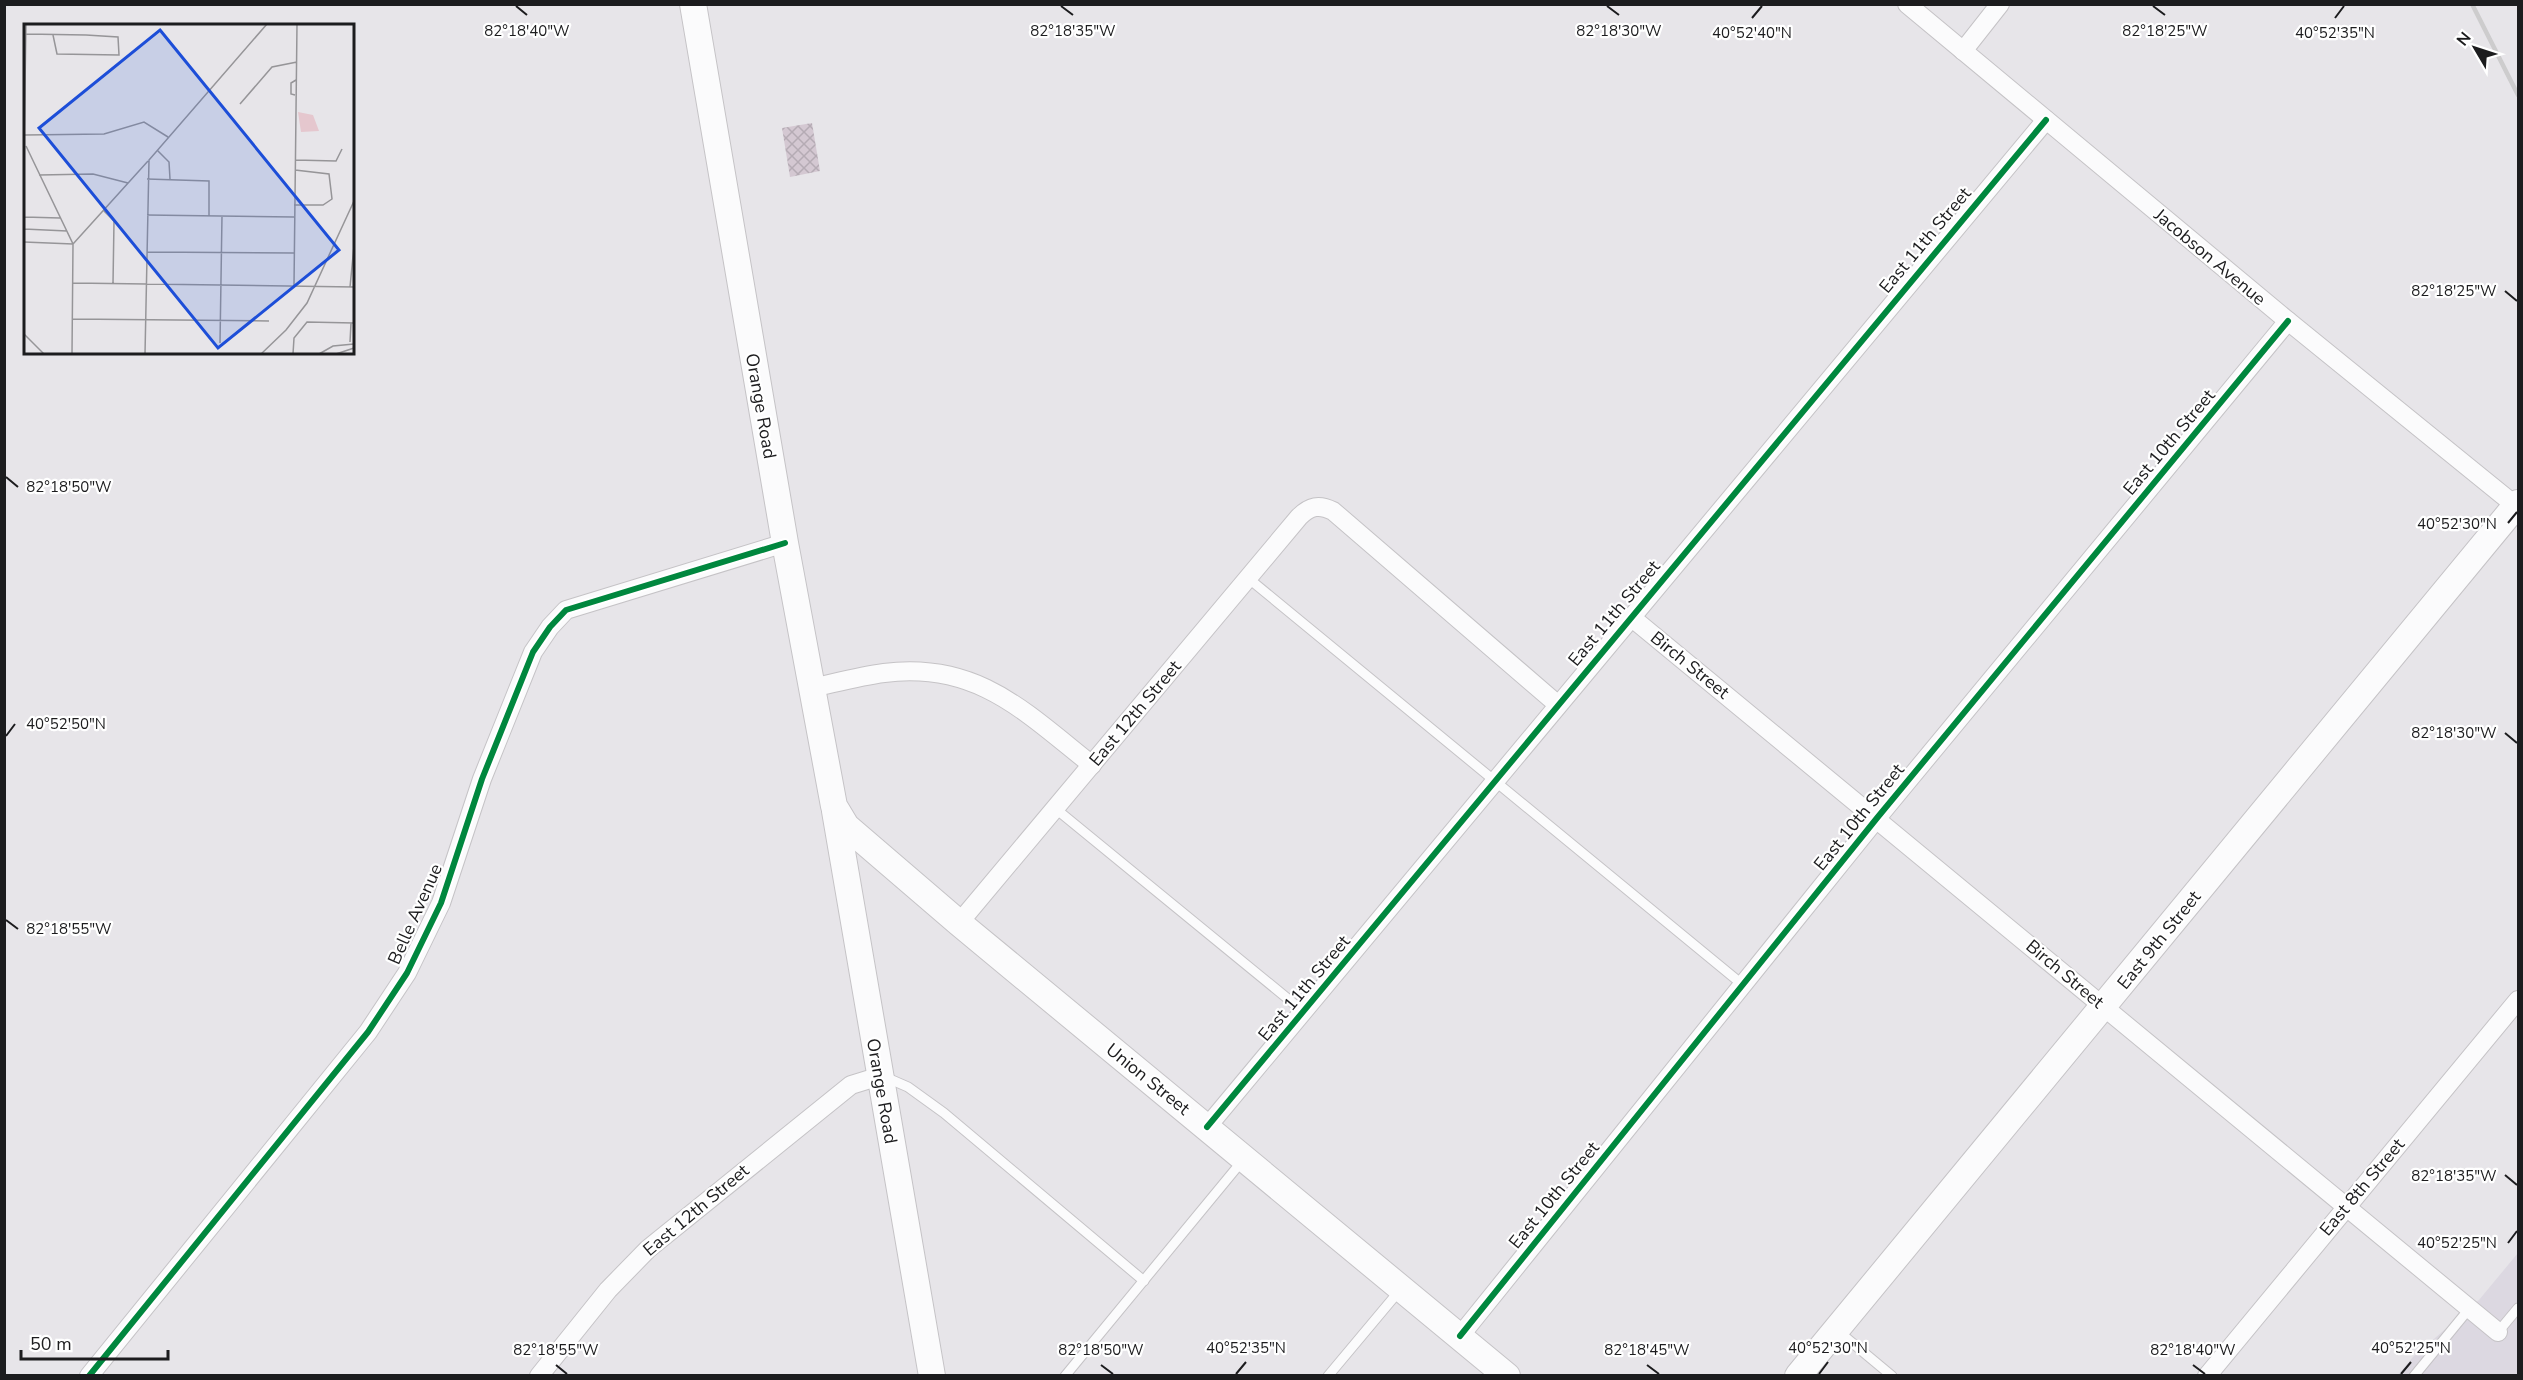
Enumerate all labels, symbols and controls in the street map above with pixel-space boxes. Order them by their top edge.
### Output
north arrow [2445,18,2505,78]
text: 82°18'40"W [484,21,570,41]
text: 82°18'35"W [1030,21,1116,41]
text: 82°18'30"W [1576,21,1662,41]
text: 82°18'25"W [2122,21,2208,41]
text: 40°52'40"N [1712,23,1792,43]
text: 40°52'35"N [2295,23,2375,43]
inset map [24,24,354,354]
text: N [2452,28,2476,51]
street label: East 11th Street [1874,181,1977,298]
street label: Jacobson Avenue [2148,203,2271,311]
text: 82°18'25"W [2411,281,2497,301]
street label: Orange Road [740,351,782,461]
street label: East 10th Street [2118,383,2221,500]
text: 82°18'50"W [26,477,112,497]
text: 40°52'30"N [2417,514,2497,534]
street label: East 11th Street [1563,554,1666,671]
street label: Birch Street [1646,626,1735,705]
street label: East 12th Street [1084,654,1187,771]
text: 40°52'50"N [26,714,106,734]
text: 82°18'30"W [2411,723,2497,743]
street label: East 10th Street [1808,758,1910,876]
street label: Belle Avenue [382,860,448,968]
street label: East 9th Street [2112,885,2207,994]
text: 82°18'55"W [26,919,112,939]
street label: East 11th Street [1253,929,1356,1046]
street label: Birch Street [2021,934,2110,1014]
street label: Orange Road [861,1036,903,1146]
street label: Union Street [1101,1038,1196,1121]
street label: East 8th Street [2314,1133,2410,1241]
street label: East 10th Street [1503,1136,1605,1254]
street label: East 12th Street [638,1158,755,1261]
text: 82°18'35"W [2411,1166,2497,1186]
text: 40°52'25"N [2417,1233,2497,1253]
scale bar [21,1323,168,1361]
text: 50 m [30,1332,72,1356]
text: 40°52'35"N [1206,1338,1286,1358]
text: 40°52'30"N [1788,1338,1868,1358]
text: 40°52'25"N [2371,1338,2451,1358]
text: 82°18'55"W [513,1340,599,1360]
text: 82°18'50"W [1058,1340,1144,1360]
text: 82°18'45"W [1604,1340,1690,1360]
text: 82°18'40"W [2150,1340,2236,1360]

